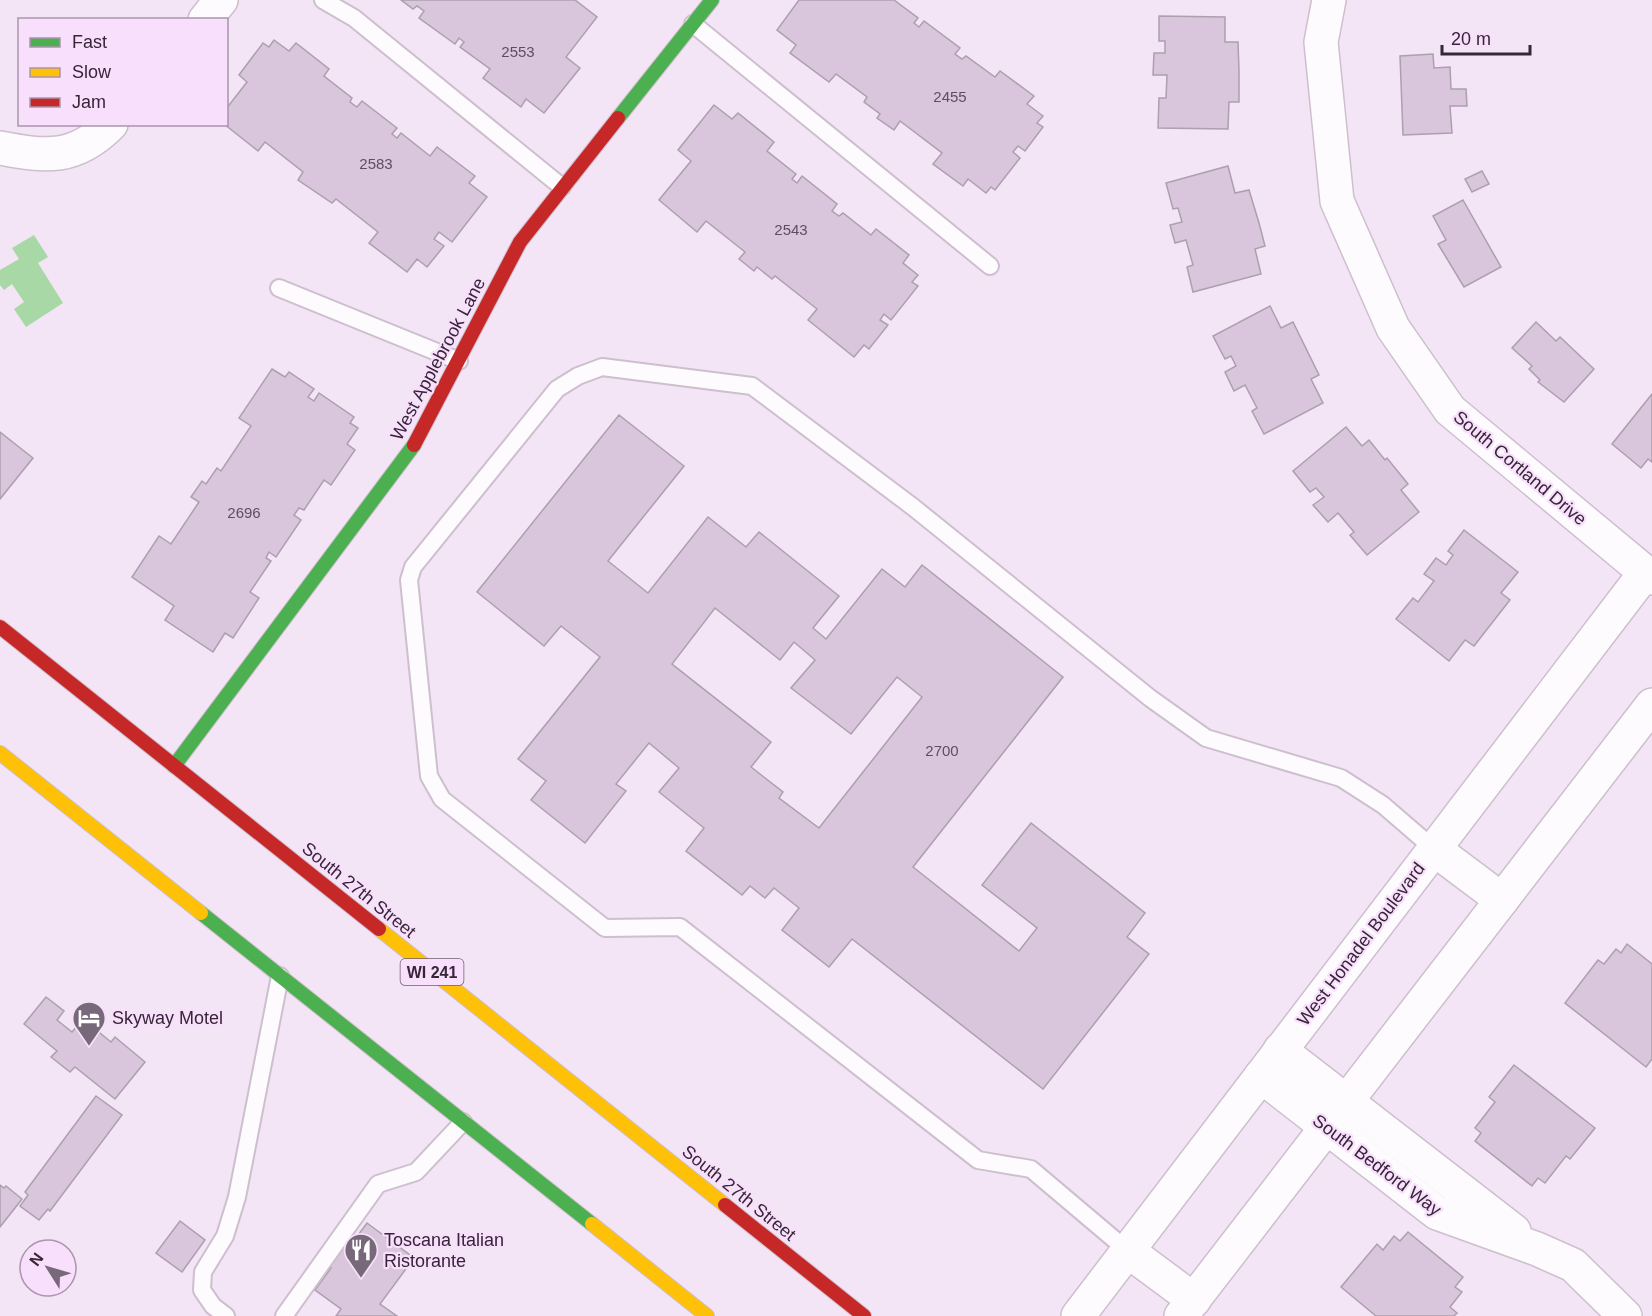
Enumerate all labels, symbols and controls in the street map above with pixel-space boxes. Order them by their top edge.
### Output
legend [18,18,228,126]
scale bar [1442,18,1530,56]
text: 20 m [1451,29,1491,49]
text: Fast [72,32,107,52]
house number: 2553 [501,43,535,60]
text: Slow [72,62,112,82]
house number: 2455 [933,88,967,105]
text: Jam [72,92,106,112]
house number: 2583 [359,155,393,172]
house number: 2543 [774,221,808,238]
street label: West Applebrook Lane [387,274,489,444]
street label: South Cortland Drive [1450,407,1590,529]
house number: 2696 [227,504,261,521]
house number: 2700 [925,742,959,759]
street label: South 27th Street [298,838,420,942]
street label: West Honadel Boulevard [1293,859,1429,1029]
road number: WI 241 [400,959,464,985]
hotel icon: Skyway Motel [71,1000,107,1047]
place label: Skyway Motel [112,1008,223,1028]
street label: South Bedford Way [1309,1110,1445,1220]
street label: South 27th Street [678,1141,800,1245]
place label: Toscana Italian Ristorante [384,1230,504,1271]
restaurant icon: Toscana Italian Ristorante [343,1232,379,1279]
north arrow [18,1238,78,1298]
text: N [26,1250,47,1269]

